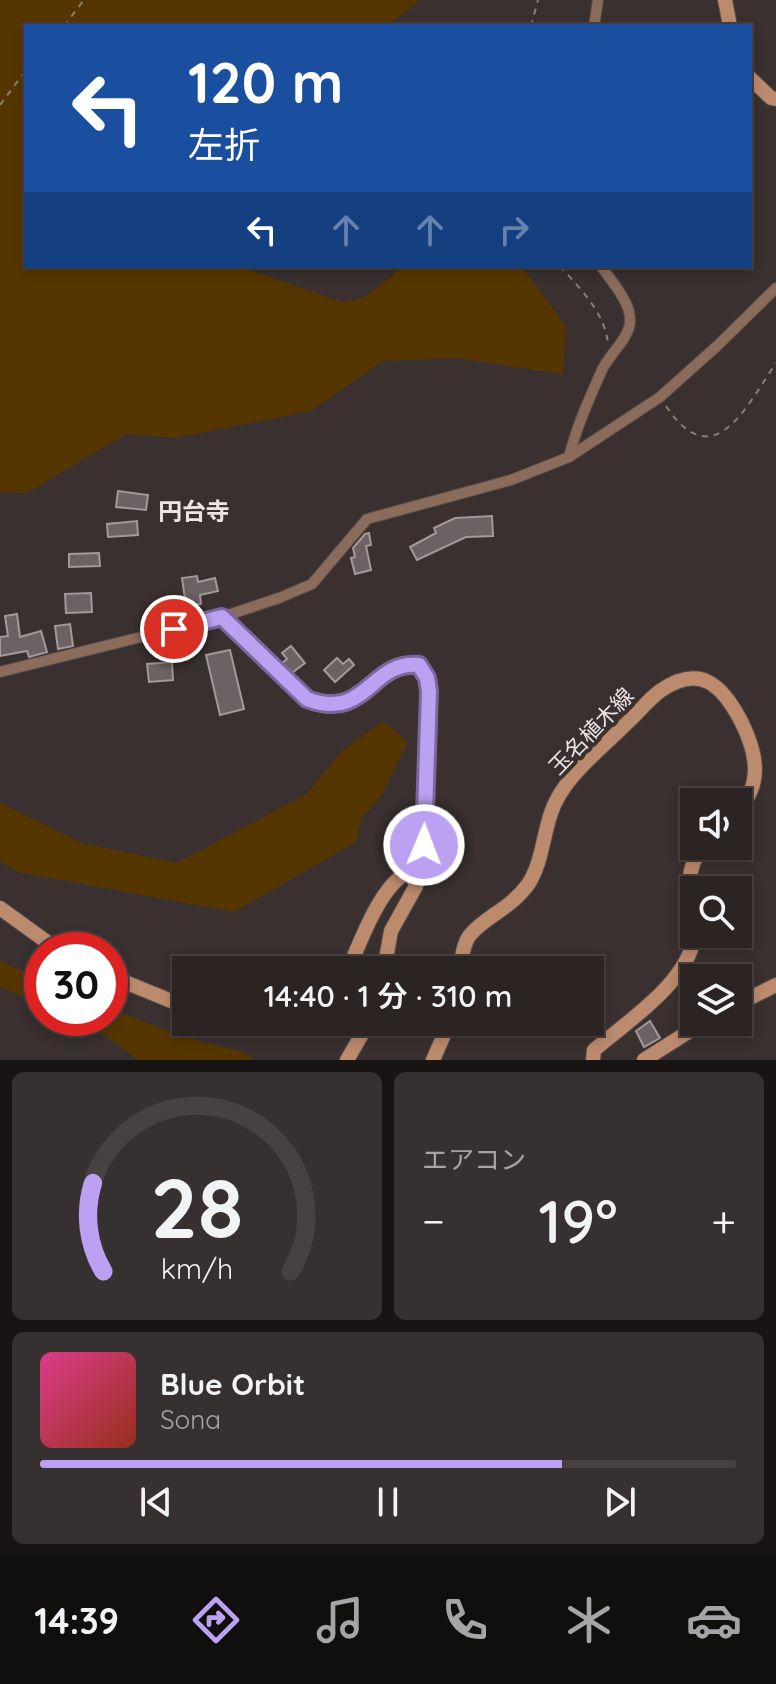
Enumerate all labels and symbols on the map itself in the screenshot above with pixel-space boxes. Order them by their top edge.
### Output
district label: 円台寺 [158,496,230,526]
pin [140,595,208,663]
street label: 玉名植木線 [543,682,639,780]
position arrow [382,803,466,887]
speed limit sign: 30 [24,932,128,1036]

